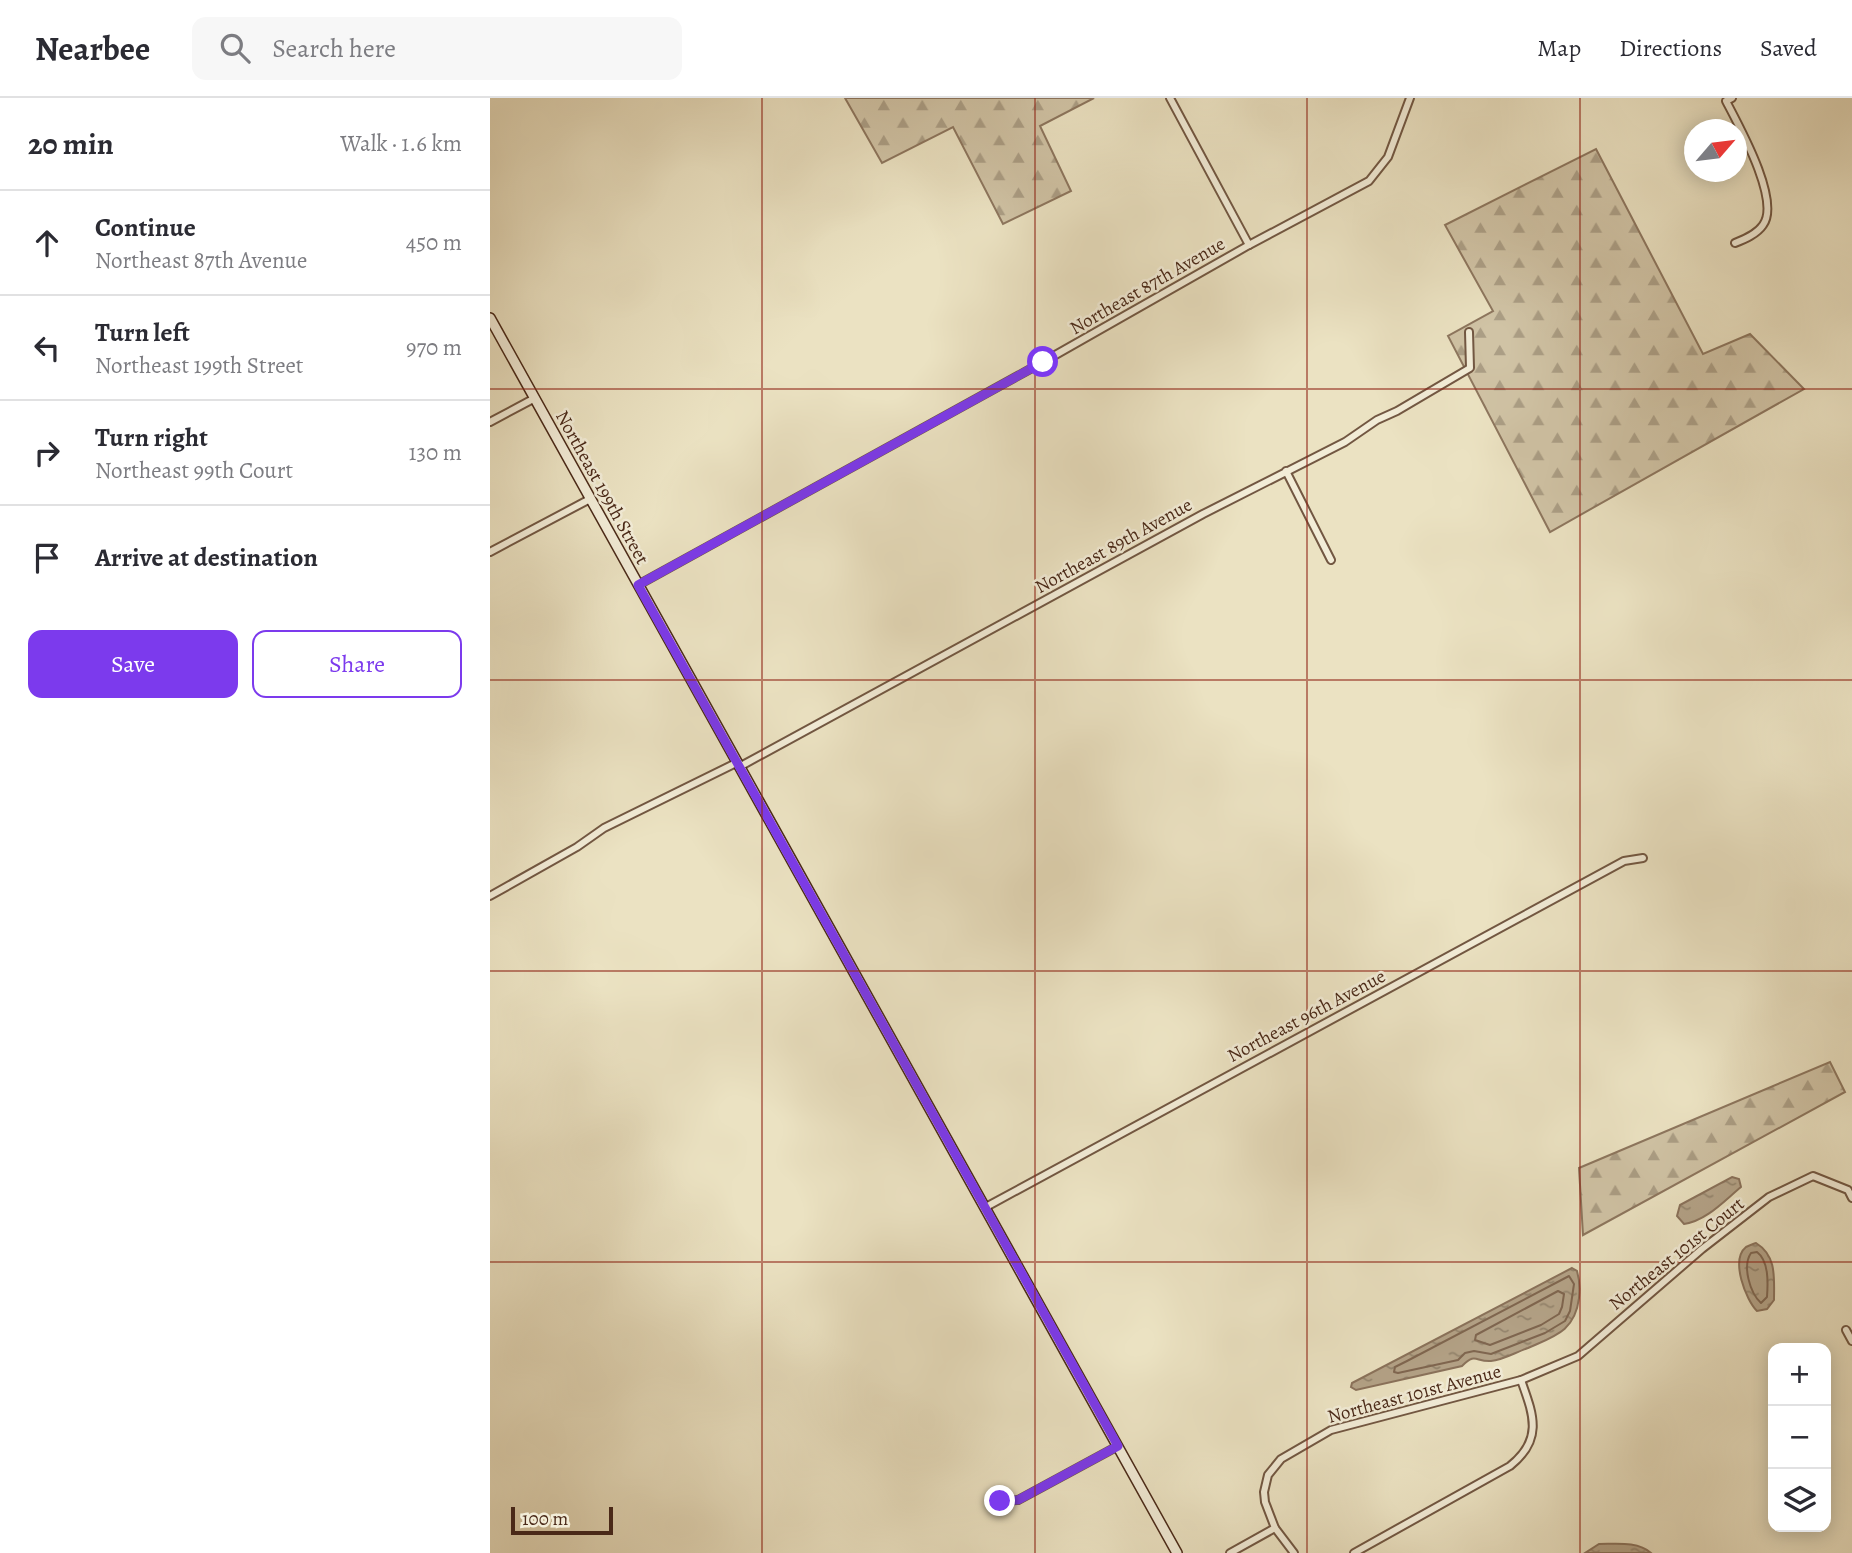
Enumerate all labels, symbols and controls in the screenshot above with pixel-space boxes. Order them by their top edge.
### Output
search box [192,17,682,80]
text: Nearbee [35,26,150,71]
icon: search [216,29,254,67]
text: Search here [272,31,396,66]
text: Map [1537,32,1581,64]
text: Directions [1619,32,1722,64]
text: Saved [1760,32,1817,64]
north arrow [1684,119,1747,182]
text: 20 min [28,124,114,164]
text: Walk · 1.6 km [340,128,462,159]
text: Continue [95,210,196,245]
icon: ahead [28,224,66,262]
text: 450 m [406,227,462,258]
street label: Northeast 87th Avenue [1065,231,1230,341]
text: Northeast 87th Avenue [95,245,307,276]
text: Turn left [95,315,190,350]
icon: left [28,329,66,367]
text: 970 m [406,332,462,363]
route start [1027,346,1058,377]
text: Northeast 199th Street [95,350,303,381]
street label: Northeast 199th Street [549,406,655,569]
text: Turn right [95,420,208,455]
icon: right [28,434,66,472]
text: 130 m [409,437,462,468]
text: Northeast 99th Court [95,455,293,486]
street label: Northeast 89th Avenue [1030,492,1197,600]
icon: arrive [28,539,66,577]
text: Arrive at destination [95,540,318,575]
button: Save [28,630,238,698]
button: Share [252,630,462,698]
street label: Northeast 96th Avenue [1223,963,1390,1069]
street label: Northeast 101st Court [1604,1191,1750,1316]
map controls [1768,1343,1831,1532]
button: + [1768,1343,1831,1406]
street label: Northeast 101st Avenue [1325,1358,1504,1430]
button: − [1768,1406,1831,1469]
button: layers [1768,1469,1831,1532]
route end [984,1485,1015,1516]
scale bar [511,1504,612,1536]
text: 100 m [522,1506,568,1532]

